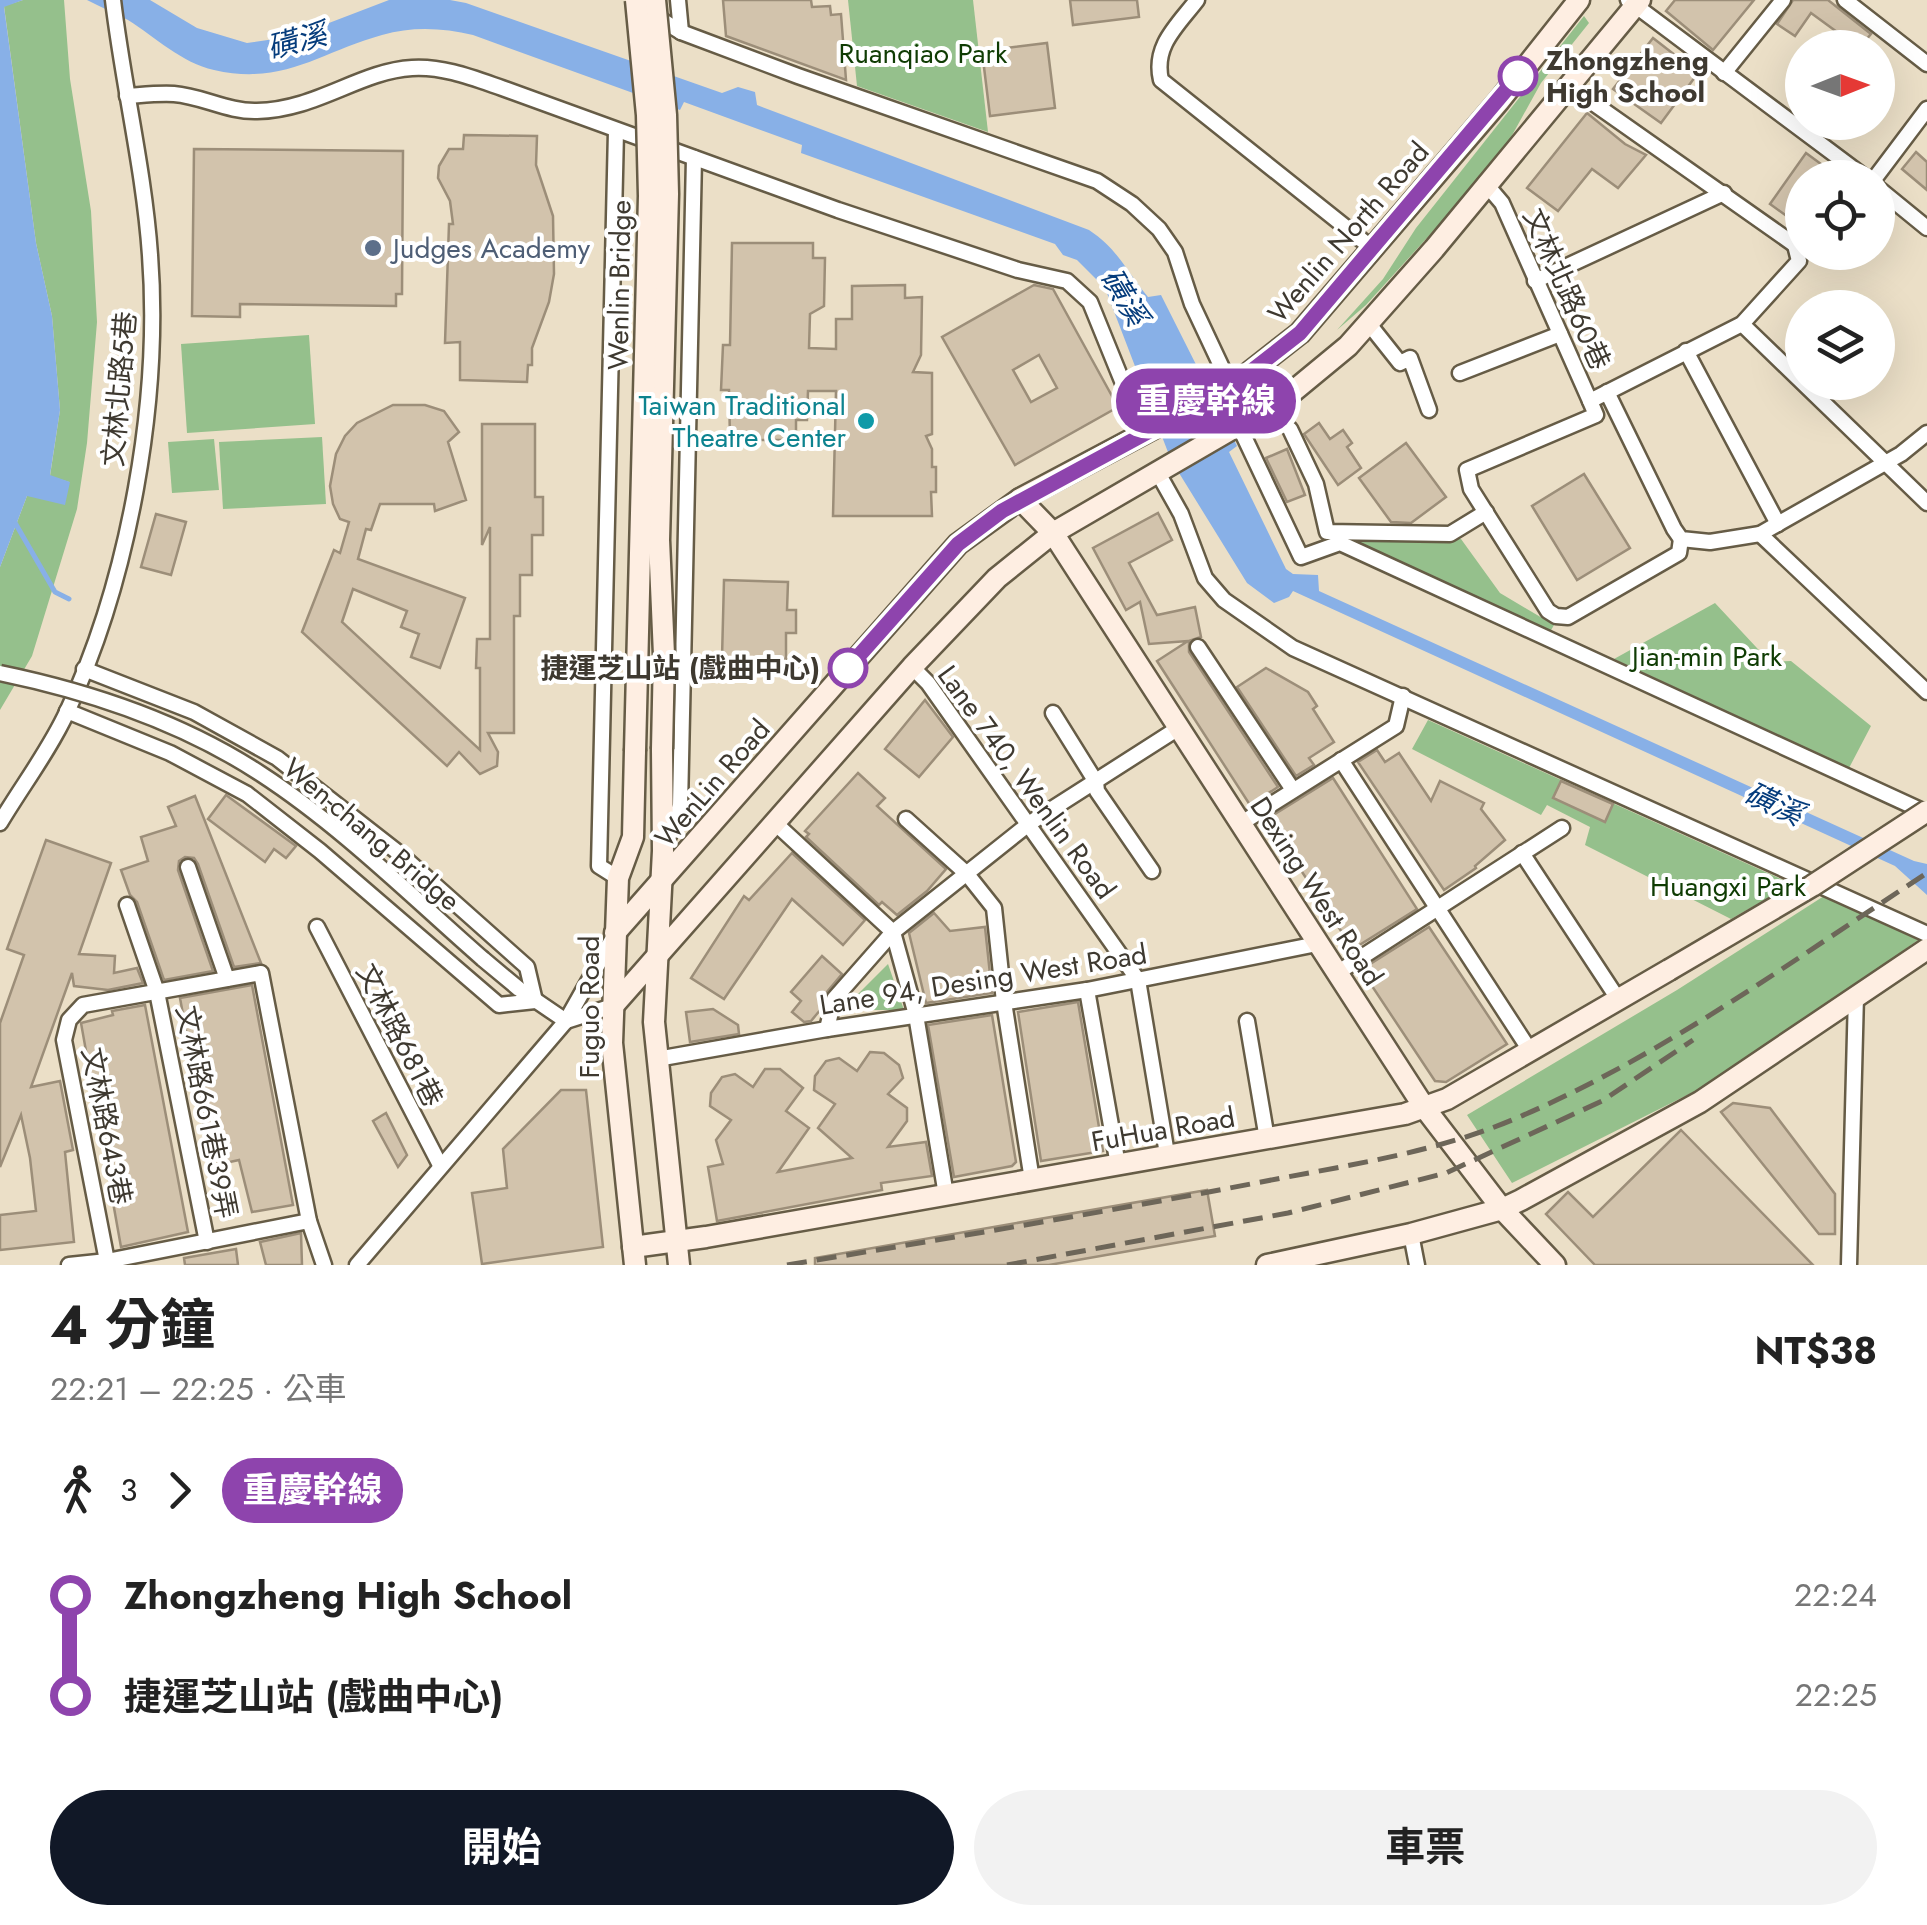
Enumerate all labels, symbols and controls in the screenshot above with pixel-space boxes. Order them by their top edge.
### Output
water label: 磺溪 [262,11,335,69]
north arrow [1785,30,1895,140]
map controls [1785,30,1895,400]
park label: Ruanqiao Park [839,33,1008,74]
place label: Zhongzheng High School [1546,40,1709,113]
marker: Zhongzheng High School [1499,57,1537,95]
street label: Wenlin North Road [1258,133,1439,332]
button: locate [1785,160,1895,270]
street label: Wenlin Bridge [598,200,641,370]
street label: 文林北路60巷 [1513,202,1620,377]
place label: Judges Academy [389,228,591,269]
marker: Judges Academy [362,237,384,259]
water label: 磺溪 [1091,260,1160,337]
button: layers [1785,290,1895,400]
street label: 文林北路5巷 [92,310,147,468]
line badge: 重慶幹線 [1136,368,1276,434]
text: 重慶幹線 [1136,376,1276,426]
place label: Taiwan Traditional Theatre Center [638,385,846,458]
marker: Taiwan Traditional Theatre Center [855,410,877,432]
park label: Jian-min Park [1628,636,1783,677]
place label: 捷運芝山站 (戲曲中心) [541,648,820,689]
marker: 捷運芝山站 (戲曲中心) [829,649,867,687]
street label: Lane 740, Wenlin Road [928,657,1126,908]
street label: WenLin Road [645,710,780,856]
street label: Wen-chang Bridge [274,748,469,921]
water label: 磺溪 [1738,771,1814,837]
street label: Dexing West Road [1240,789,1393,994]
park label: Huangxi Park [1650,866,1807,907]
street label: Lane 94, Desing West Road [816,933,1150,1026]
street label: Fuguo Road [569,936,610,1078]
street label: 文林路681巷 [346,956,453,1114]
street label: 文林路661巷39弄 [166,1002,247,1222]
street label: 文林路643巷 [71,1044,142,1208]
street label: FuHua Road [1088,1097,1238,1162]
text: 4 分鐘 [50,1285,215,1365]
text: NT$38 [1754,1323,1877,1378]
text: 22:21 – 22:25 · 公車 [50,1366,347,1412]
icon: walk [50,1463,105,1518]
icon: forward [152,1463,207,1518]
text: 重慶幹線 [242,1465,383,1515]
text: 3 [120,1467,137,1513]
text: Zhongzheng High School [124,1568,572,1623]
text: 22:24 [1794,1572,1877,1618]
text: 捷運芝山站 (戲曲中心) [124,1669,503,1724]
text: 22:25 [1795,1672,1877,1718]
button: 開始 [50,1790,954,1905]
button: 車票 [974,1790,1877,1905]

